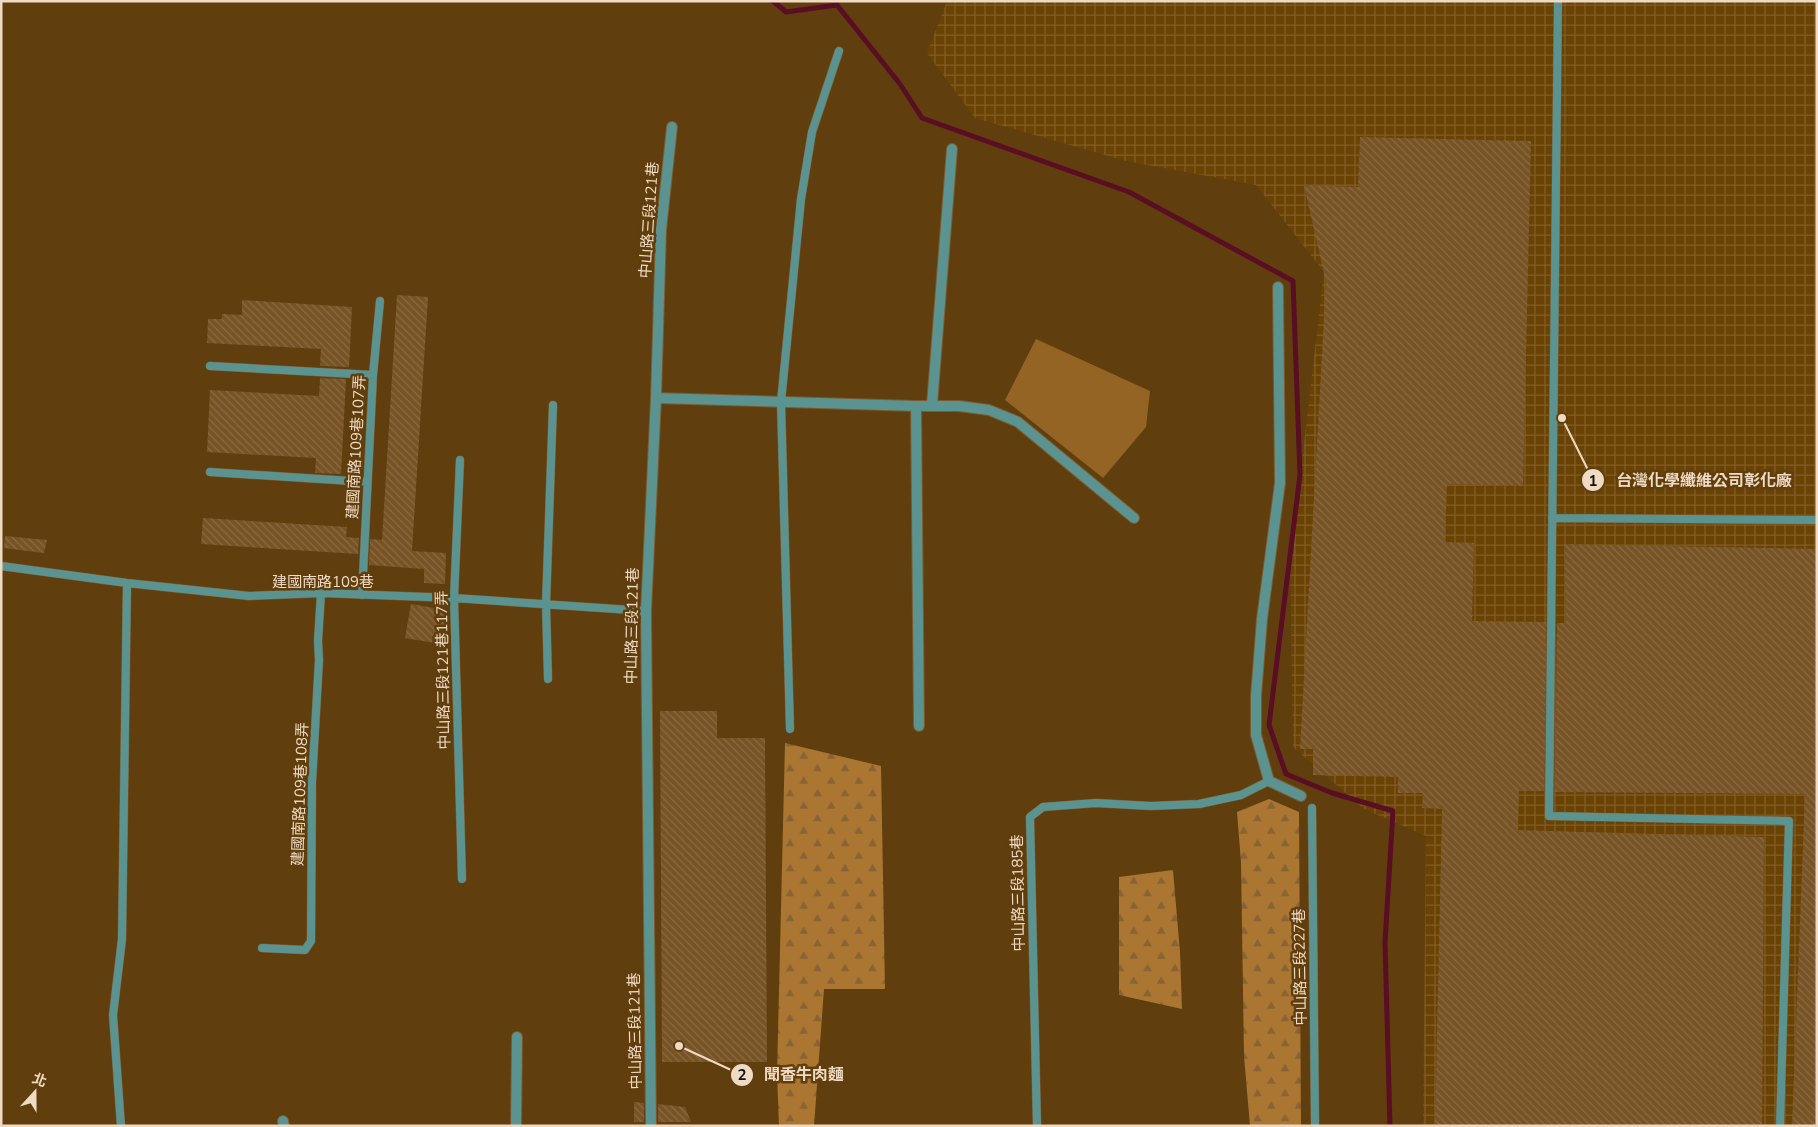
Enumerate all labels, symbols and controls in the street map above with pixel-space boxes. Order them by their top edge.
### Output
street label: 中山路三段121巷 [635,161,663,279]
street label: 建國南路109巷107弄 [342,375,370,519]
callout: 台灣化學纖維公司彰化廠 [1581,465,1802,496]
text: 台灣化學纖維公司彰化廠 [1616,470,1792,492]
text: 1 [1588,471,1598,491]
street label: 中山路三段121巷 [621,567,643,685]
street label: 建國南路109巷 [272,572,374,592]
street label: 中山路三段121巷117弄 [432,590,454,750]
street label: 建國南路109巷108弄 [287,722,313,866]
street label: 中山路三段185巷 [1007,834,1029,952]
street label: 中山路三段227巷 [1289,908,1311,1026]
street label: 中山路三段121巷 [624,972,646,1090]
callout: 聞香牛肉麵 [729,1059,854,1090]
text: 聞香牛肉麵 [764,1064,844,1086]
text: 2 [737,1065,747,1085]
north arrow [10,1067,60,1117]
text: 北 [30,1069,49,1092]

